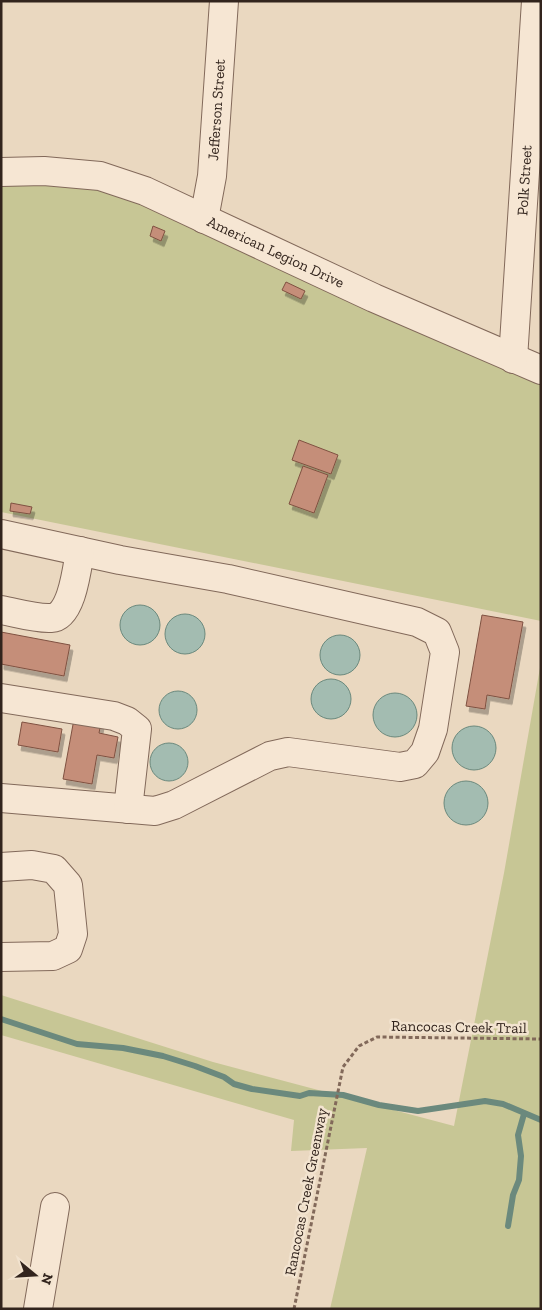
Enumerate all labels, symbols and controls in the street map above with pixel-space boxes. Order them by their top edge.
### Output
street label: Jefferson Street [204,58,229,161]
street label: Polk Street [513,144,536,216]
street label: American Legion Drive [204,212,347,292]
street label: Rancocas Creek Trail [391,1017,527,1037]
street label: Rancocas Creek Greenway [281,1106,331,1277]
north arrow [10,1250,60,1300]
text: N [37,1271,57,1287]

